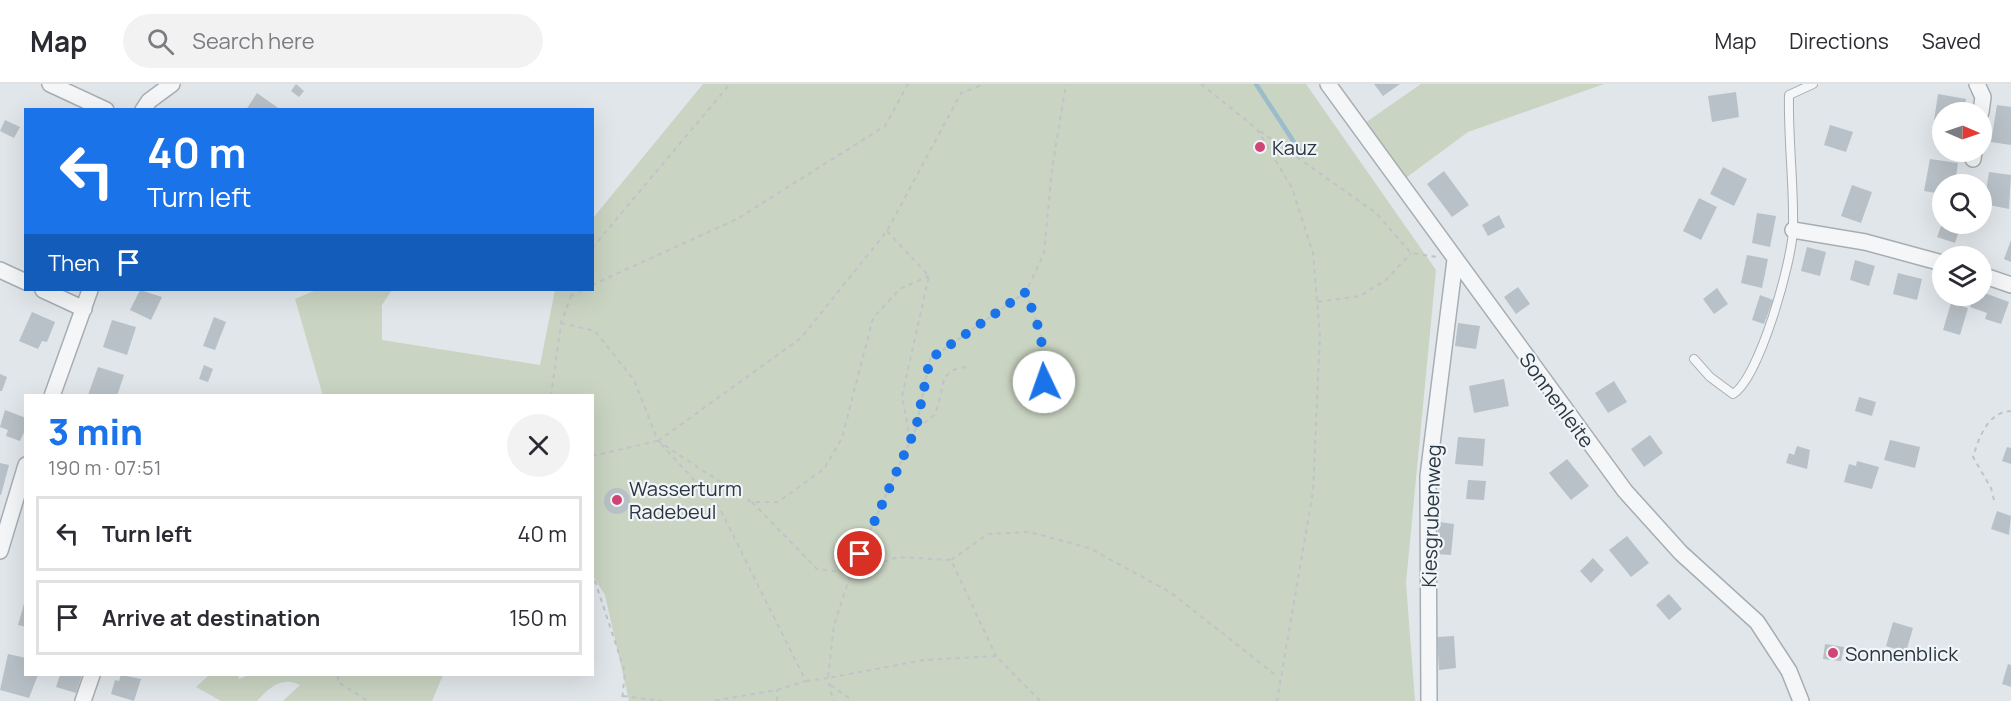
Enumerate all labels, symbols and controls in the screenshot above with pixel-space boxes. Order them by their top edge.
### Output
search box [123,14,543,68]
text: Map [30,22,87,60]
icon: search [144,25,177,58]
text: Search here [192,26,315,56]
text: Map [1715,27,1756,55]
text: Directions [1789,27,1889,55]
text: Saved [1922,27,1981,55]
north arrow [1932,102,1992,162]
map controls [1932,102,1992,306]
text: 40 m [147,123,246,181]
icon: left [48,132,126,210]
place label: Kauz [1272,134,1317,161]
marker: Kauz [1253,140,1267,154]
button: search [1932,174,1992,234]
text: Turn left [147,178,251,215]
icon: arrive [112,246,145,279]
button: layers [1932,246,1992,306]
text: Then [48,248,100,278]
street label: Sonnenleite [1513,347,1601,453]
position arrow [1012,350,1076,414]
text: 3 min [48,407,143,456]
button: close [507,414,570,477]
street label: Kiesgrubenweg [1415,444,1447,588]
text: 190 m · 07:51 [48,454,161,481]
place label: Wasserturm Radebeul [629,475,742,525]
marker: Wasserturm Radebeul [610,493,624,507]
icon: left [51,517,84,550]
text: Turn left [102,519,192,549]
text: 40 m [518,519,567,549]
pin [834,528,885,579]
icon: arrive [843,537,876,570]
icon: arrive [51,601,84,634]
text: Arrive at destination [102,603,320,633]
text: 150 m [509,603,567,633]
place label: Sonnenblick [1845,640,1959,667]
marker: Sonnenblick [1826,646,1840,660]

